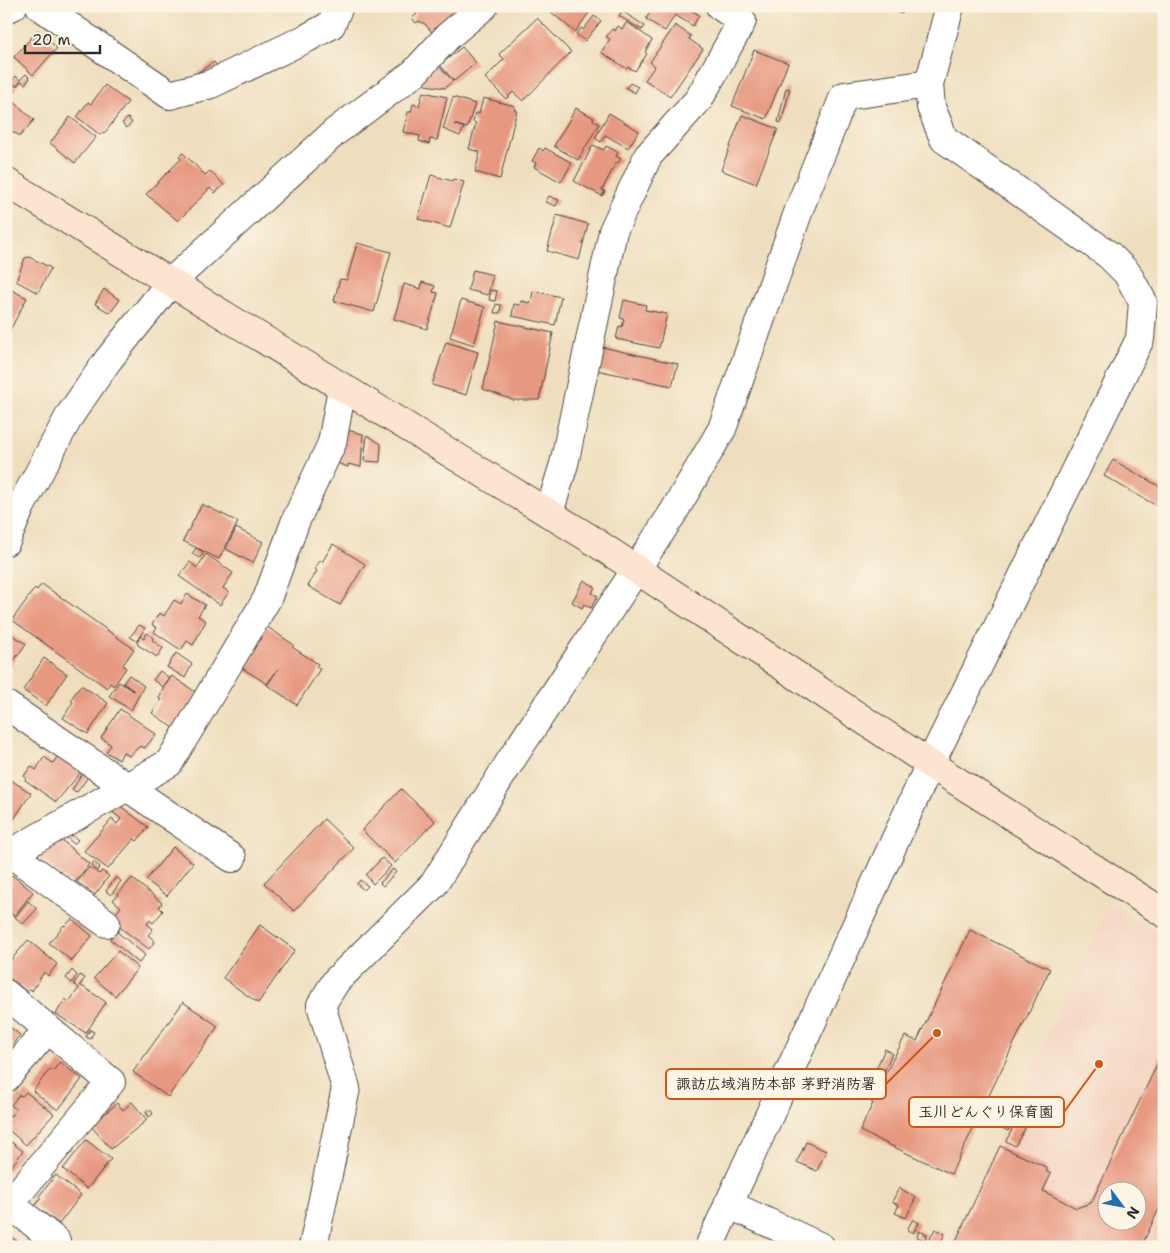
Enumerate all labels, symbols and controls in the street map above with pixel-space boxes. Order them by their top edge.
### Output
scale bar [25,22,100,54]
text: 20 m [32,30,71,50]
callout: 諏訪広域消防本部 茅野消防署 [666,1069,886,1099]
text: 諏訪広域消防本部 茅野消防署 [676,1074,876,1094]
callout: 玉川どんぐり保育園 [909,1097,1064,1127]
text: 玉川どんぐり保育園 [918,1102,1054,1122]
north arrow [1098,1180,1148,1230]
text: N [1122,1203,1144,1222]

